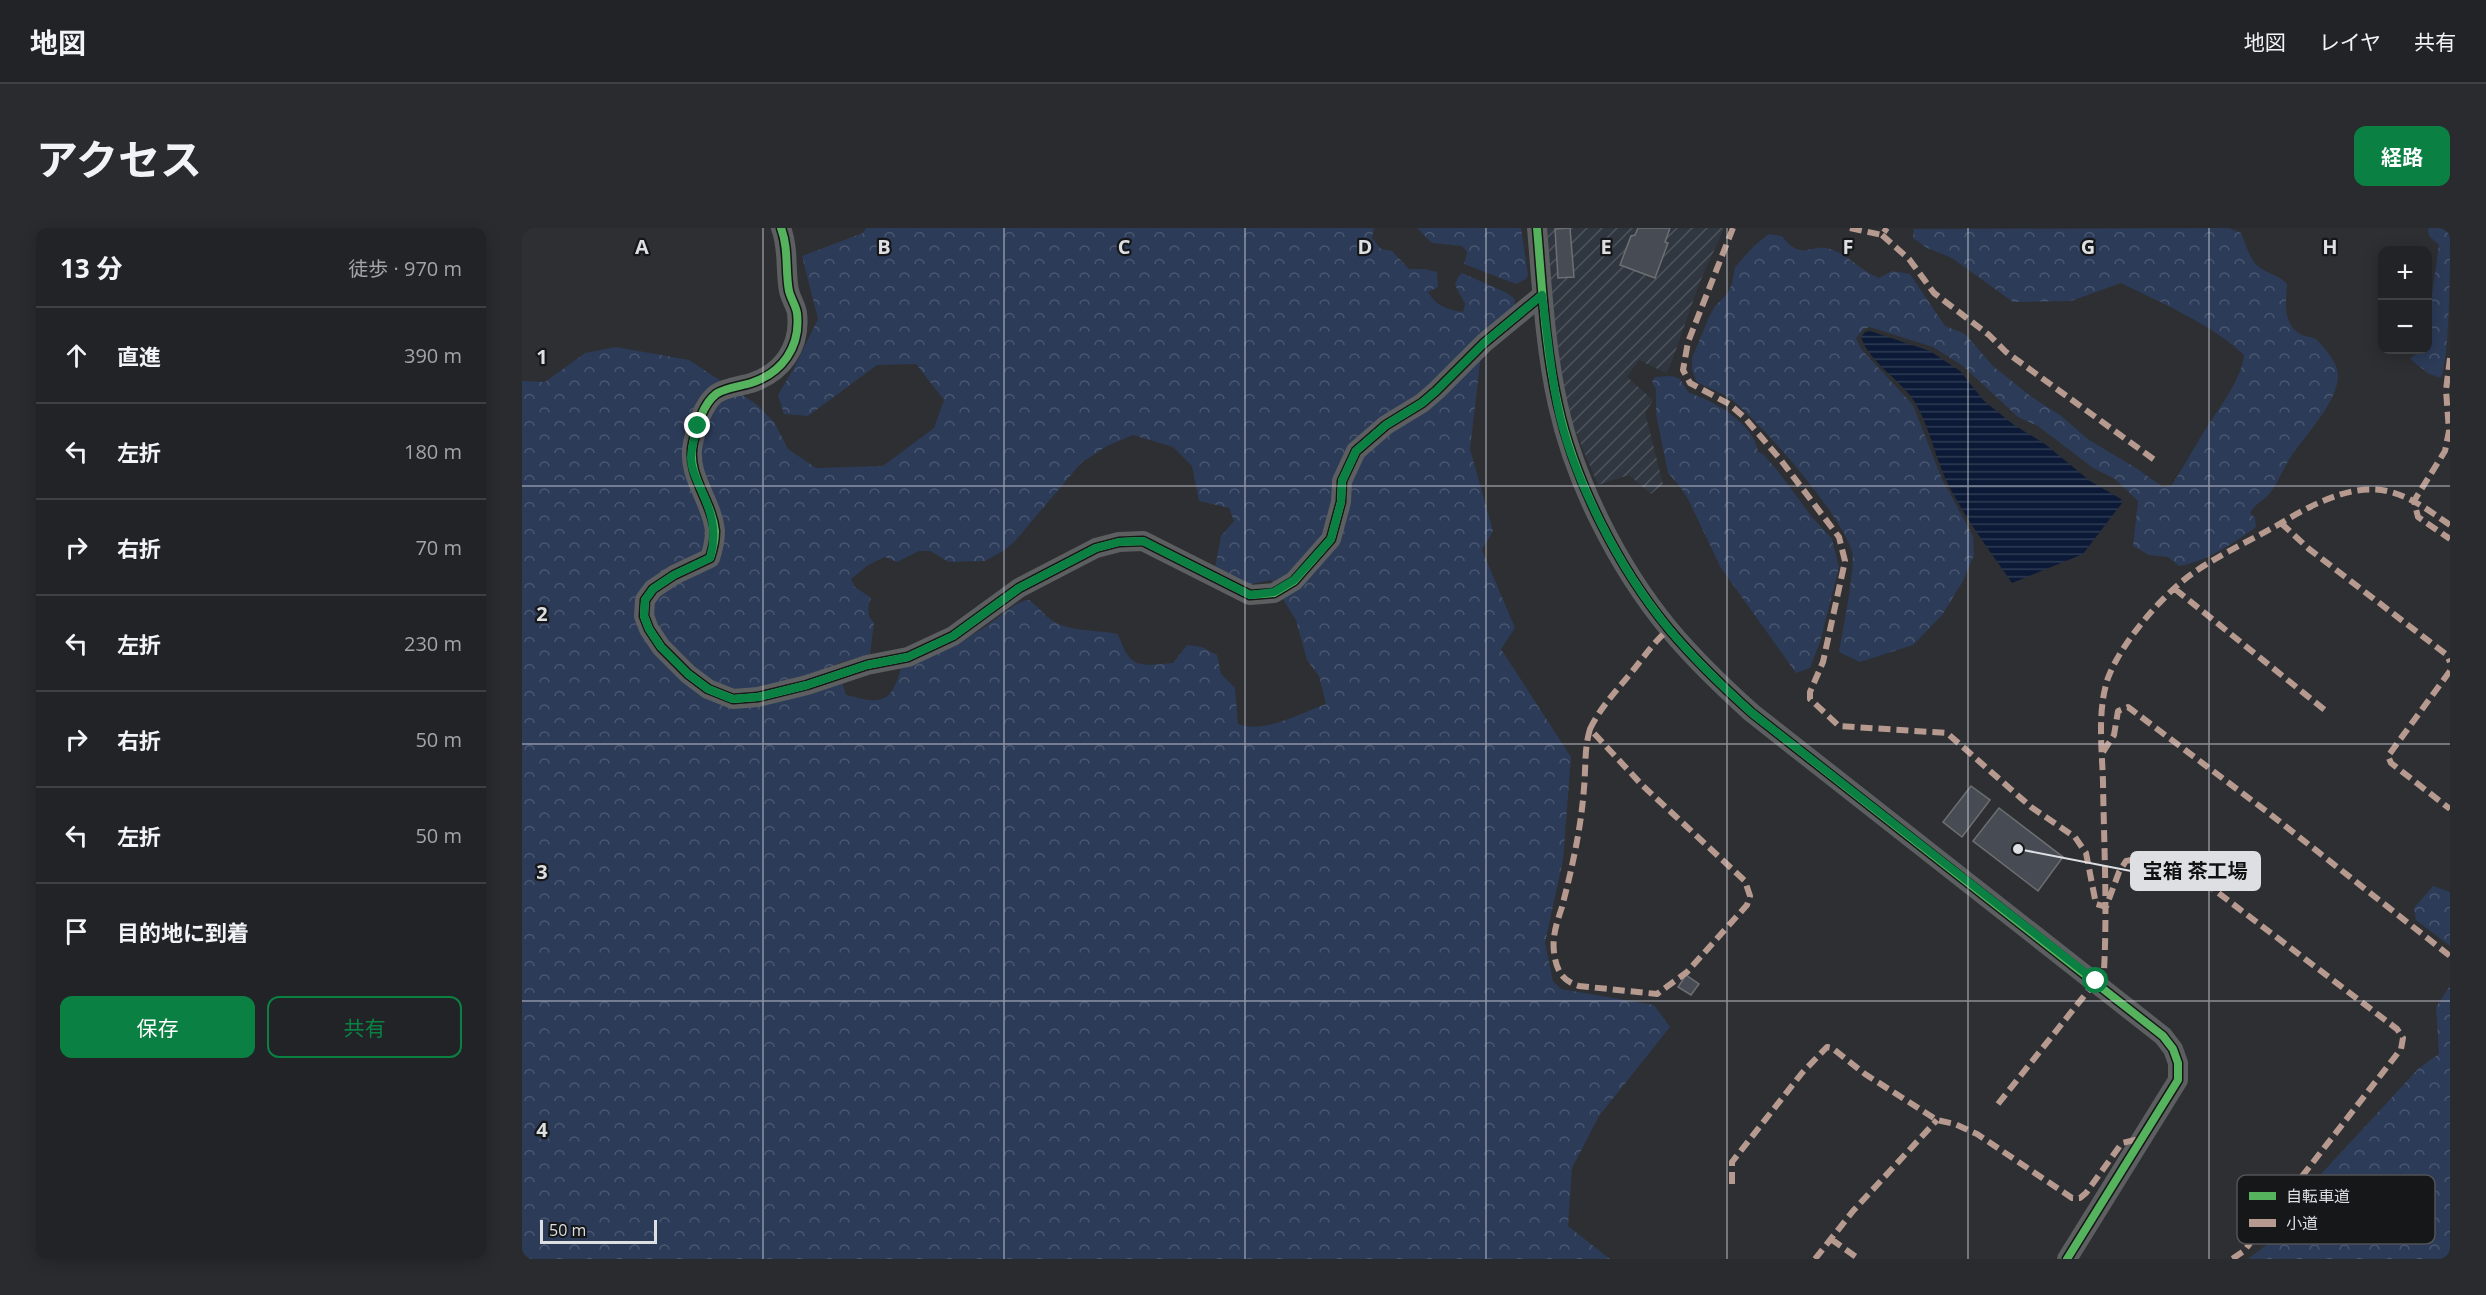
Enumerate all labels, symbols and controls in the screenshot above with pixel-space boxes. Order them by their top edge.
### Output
text: 地図 [30,23,86,61]
text: 地図 [2244,28,2286,56]
text: レイヤ [2319,28,2381,56]
text: 共有 [2414,28,2456,56]
button: 経路 [2354,126,2450,186]
text: アクセス [36,130,202,187]
text: A [635,233,649,260]
text: B [877,233,891,260]
text: C [1118,233,1131,260]
text: D [1358,233,1372,260]
text: E [1600,233,1612,260]
text: F [1843,233,1853,260]
text: G [2081,233,2095,260]
text: H [2322,233,2338,260]
map controls [2378,246,2432,354]
button: + [2378,246,2432,300]
text: 13 分 [60,250,123,286]
text: 徒歩 · 970 m [348,255,462,282]
button: − [2378,300,2432,354]
icon: ahead [60,339,93,372]
text: 直進 [117,341,161,371]
text: 390 m [404,342,462,369]
text: 1 [536,343,548,370]
route end [684,412,710,438]
icon: left [60,435,93,468]
text: 左折 [117,437,161,467]
text: 180 m [404,438,462,465]
icon: right [60,531,93,564]
text: 右折 [117,533,161,563]
text: 70 m [415,534,462,561]
text: 2 [536,600,548,627]
icon: left [60,627,93,660]
text: 左折 [117,629,161,659]
text: 230 m [404,630,462,657]
icon: right [60,723,93,756]
text: 右折 [117,725,161,755]
text: 50 m [415,726,462,753]
icon: left [60,819,93,852]
text: 左折 [117,821,161,851]
text: 50 m [415,822,462,849]
callout: 宝箱 茶工場 [2131,852,2260,890]
text: 宝箱 茶工場 [2142,857,2248,884]
text: 3 [536,858,548,885]
icon: arrive [60,915,93,948]
text: 目的地に到着 [117,917,249,947]
route start [2082,967,2108,993]
button: 保存 [60,996,255,1058]
button: 共有 [267,996,462,1058]
text: 4 [536,1116,548,1143]
legend [2237,1175,2435,1244]
text: 自転車道 [2286,1185,2350,1207]
text: 小道 [2286,1212,2318,1234]
scale bar [540,1217,657,1244]
text: 50 m [549,1219,586,1241]

